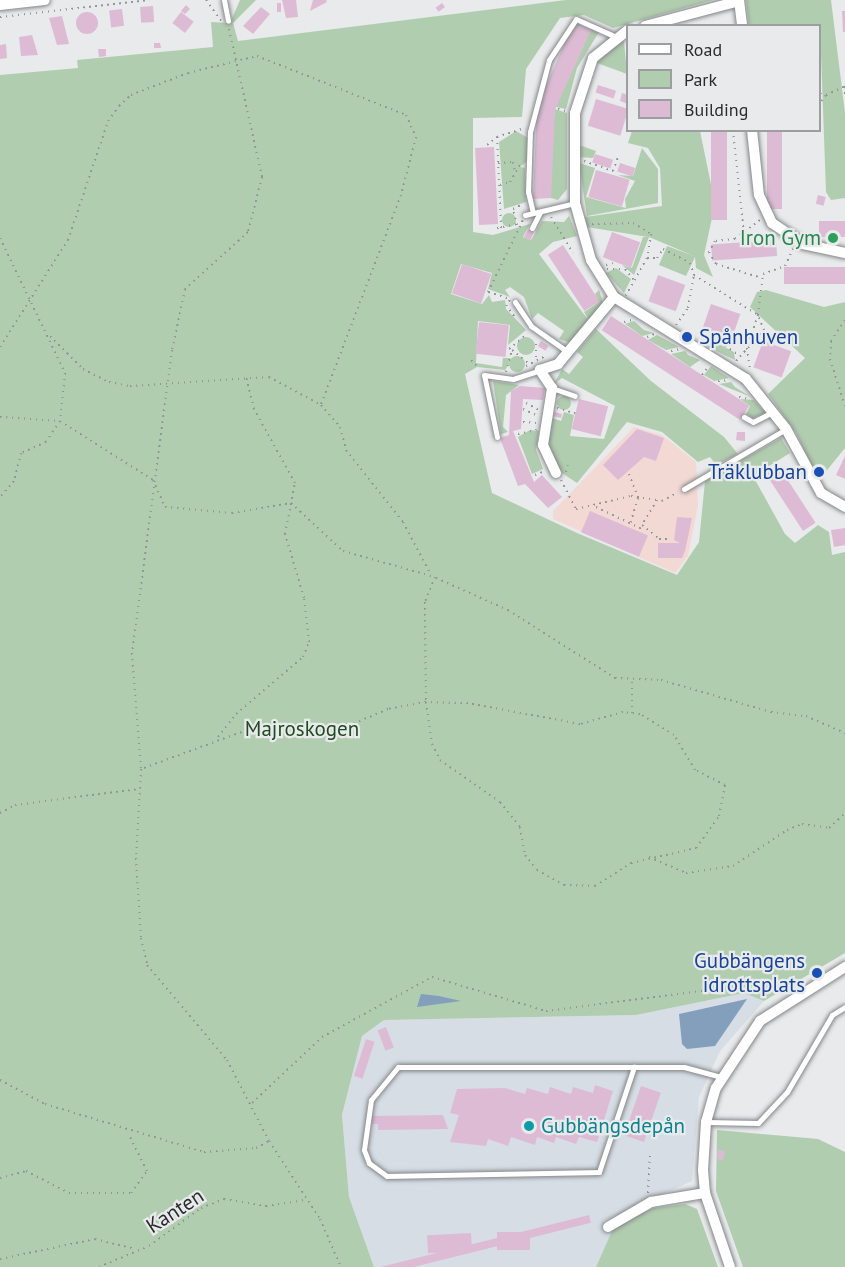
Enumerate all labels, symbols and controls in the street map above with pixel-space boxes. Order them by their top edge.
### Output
legend [626,24,821,132]
text: Road [684,38,722,61]
text: Park [684,68,717,91]
text: Building [684,98,748,121]
place label: Iron Gym [740,225,821,251]
marker: Iron Gym [826,231,840,245]
place label: Spånhuven [699,324,798,350]
marker: Spånhuven [680,330,694,344]
place label: Träklubban [708,459,807,485]
marker: Träklubban [812,465,826,479]
park label: Majroskogen [245,716,359,742]
place label: Gubbängens idrottsplats [694,948,805,998]
marker: Gubbängens idrottsplats [810,966,824,980]
place label: Gubbängsdepån [541,1113,685,1139]
marker: Gubbängsdepån [522,1119,536,1133]
street label: Kanten [142,1183,208,1239]

